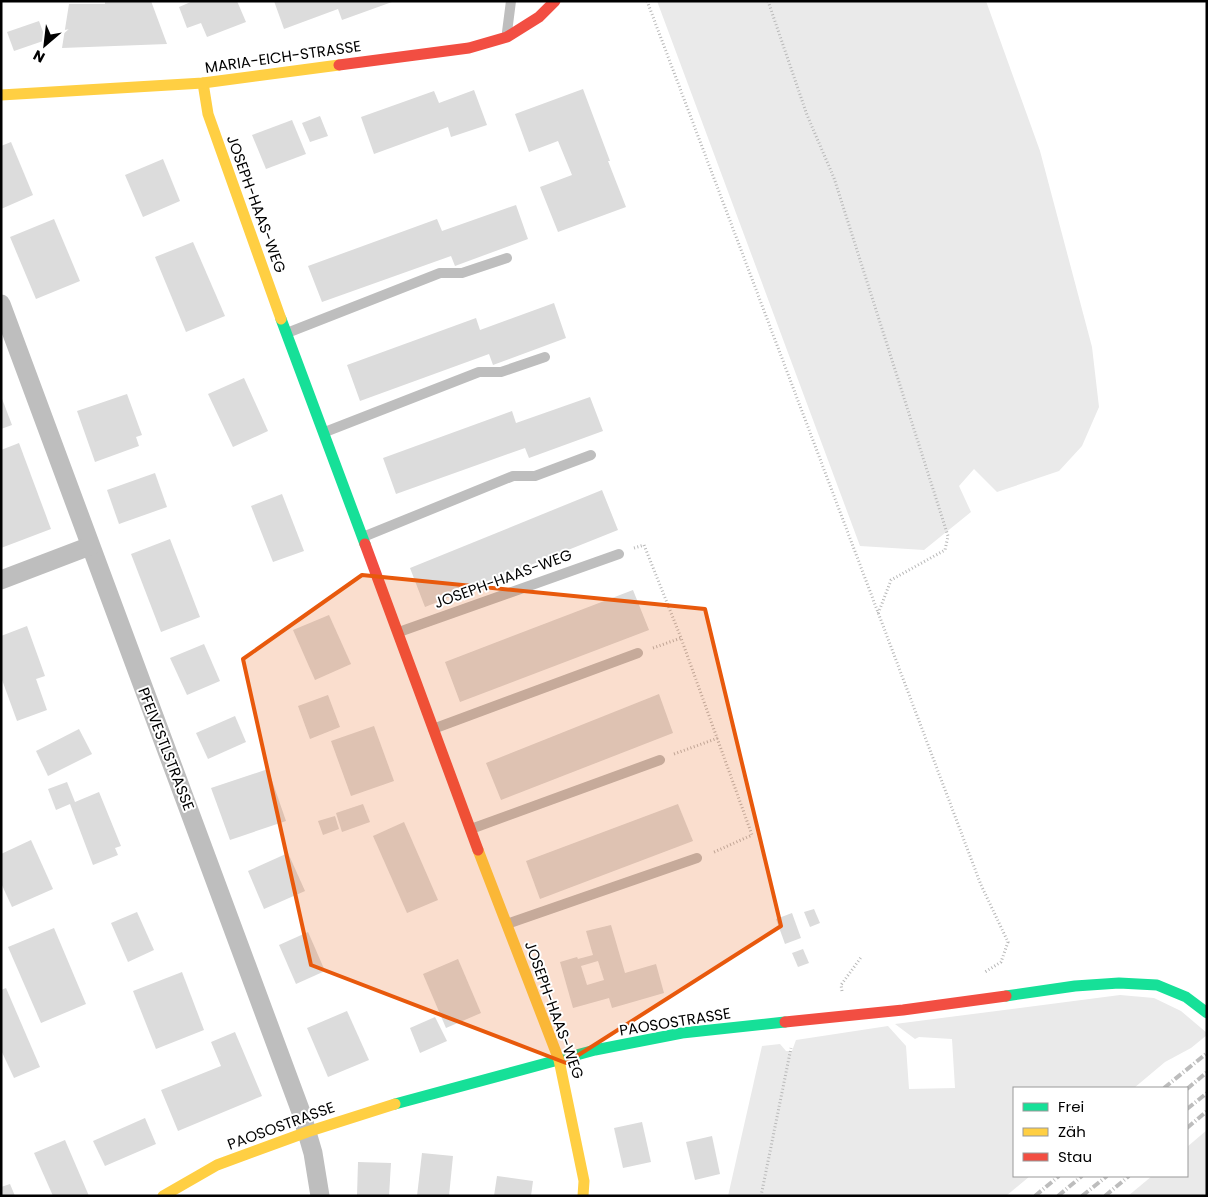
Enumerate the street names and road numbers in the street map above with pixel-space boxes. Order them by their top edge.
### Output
street label: MARIA-EICH-STRASSE [204,35,362,78]
street label: JOSEPH-HAAS-WEG [222,132,291,276]
street label: JOSEPH-HAAS-WEG [431,544,575,613]
street label: PFEIVESTLSTRASSE [133,684,200,813]
street label: JOSEPH-HAAS-WEG [520,938,589,1082]
street label: PAOSOSTRASSE [618,1002,732,1041]
street label: PAOSOSTRASSE [224,1096,337,1155]

